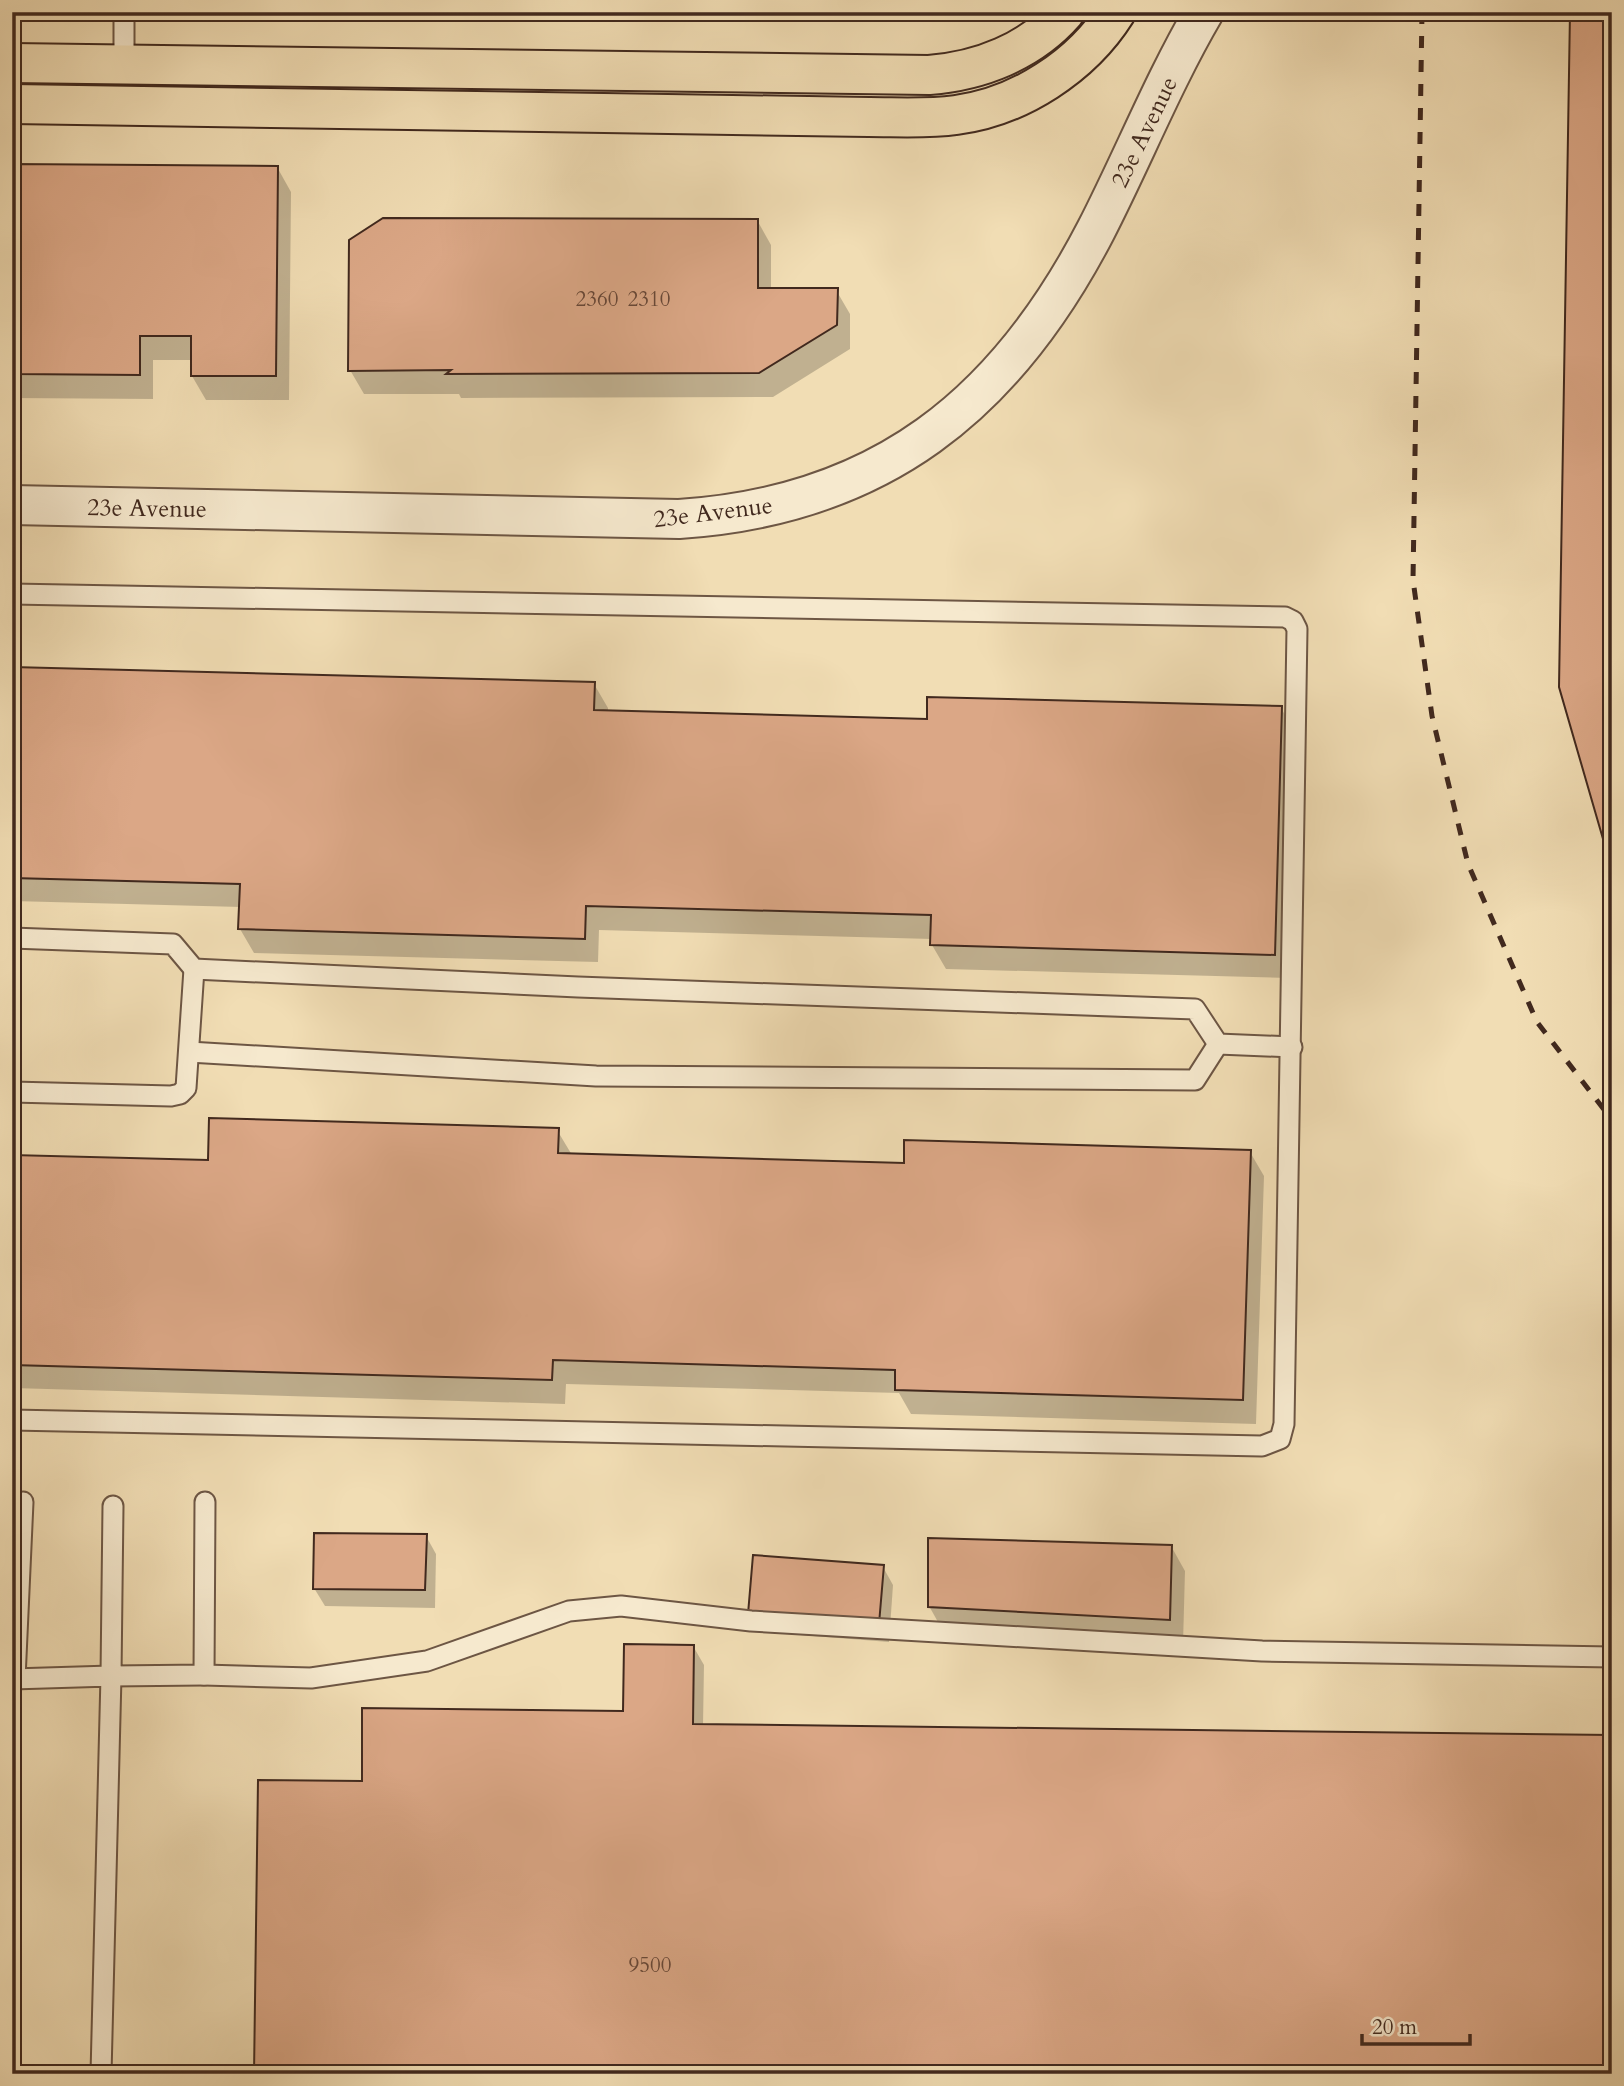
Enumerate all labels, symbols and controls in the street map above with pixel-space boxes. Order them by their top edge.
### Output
street label: 23e Avenue [1103,71,1186,193]
house number: 2360 [575,285,619,314]
house number: 2310 [627,285,671,314]
street label: 23e Avenue [652,489,775,536]
street label: 23e Avenue [87,491,207,526]
house number: 9500 [628,1951,672,1980]
scale bar [1362,2002,1470,2046]
text: 20 m [1372,2013,1417,2042]

